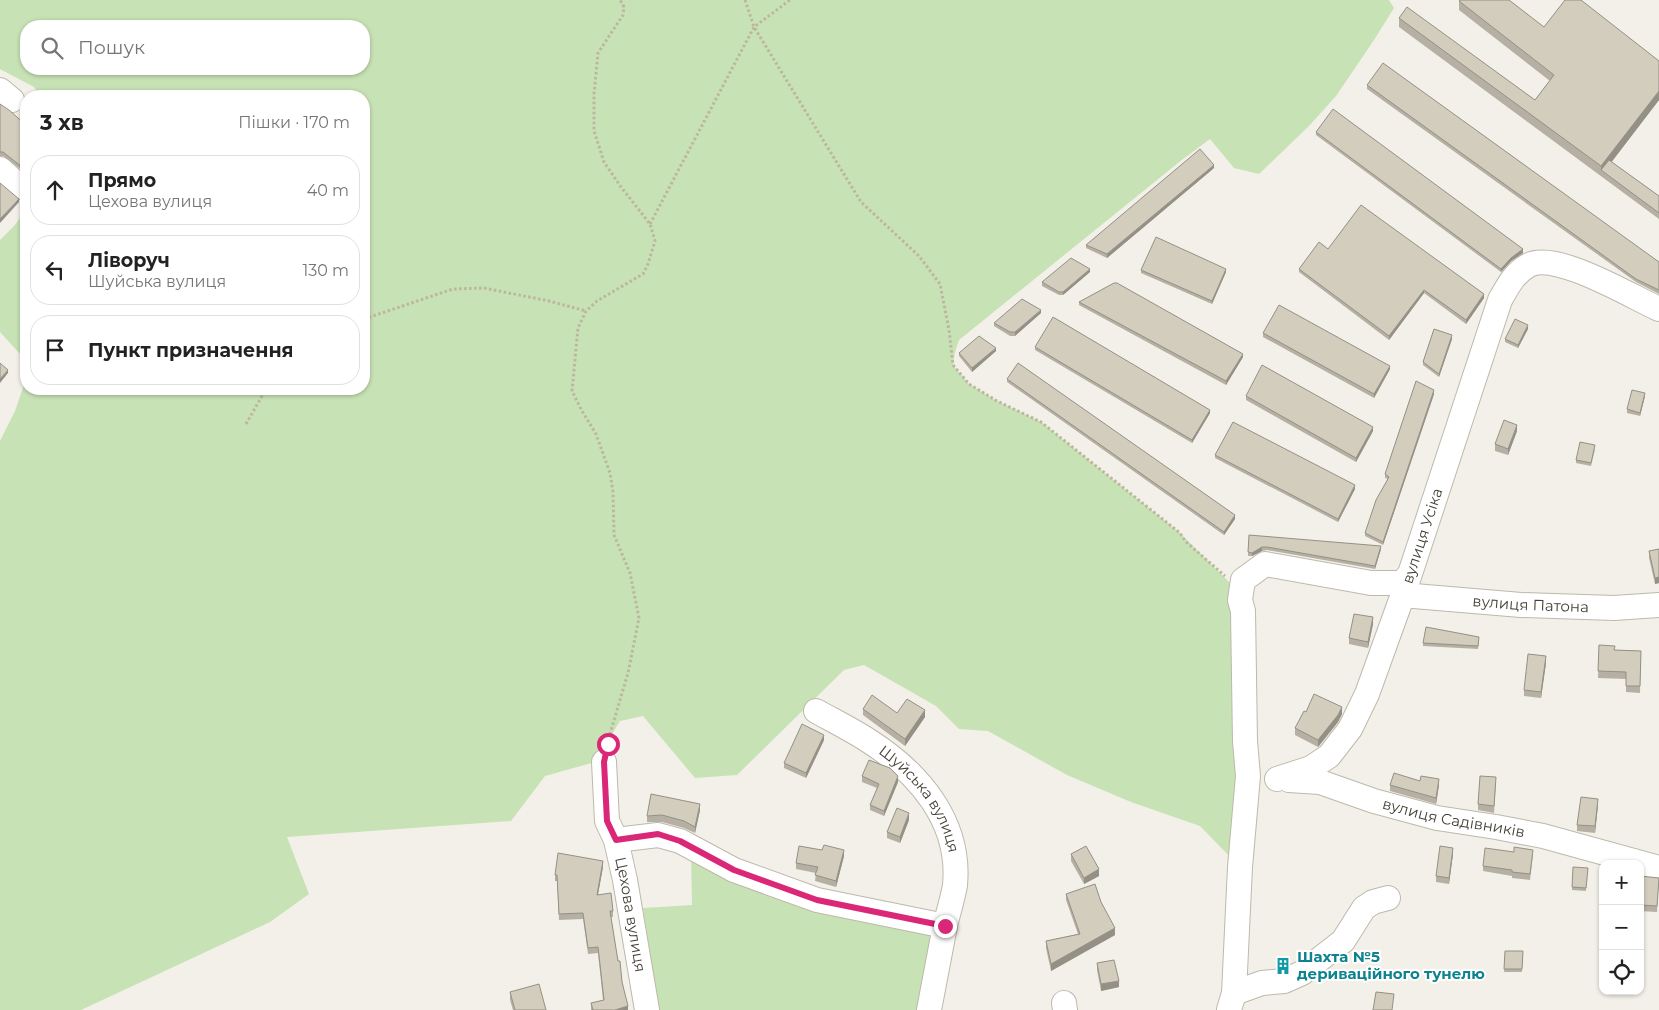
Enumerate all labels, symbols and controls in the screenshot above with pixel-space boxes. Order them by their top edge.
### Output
search box [20,20,370,75]
icon: search [38,34,66,62]
text: Пошук [78,36,145,59]
text: 3 хв [40,110,84,135]
text: Пішки · 170 m [238,113,350,132]
text: Прямо [88,169,156,192]
icon: ahead [41,176,69,204]
text: 40 m [307,181,349,200]
text: Цехова вулиця [88,192,212,211]
text: Ліворуч [88,249,170,272]
icon: left [41,256,69,284]
text: 130 m [302,261,349,280]
text: Шуйська вулиця [88,272,226,291]
icon: arrive [41,336,69,364]
text: Пункт призначення [88,339,294,362]
street label: вулиця Усіка [1397,486,1447,586]
street label: вулиця Патона [1472,591,1589,616]
route start [597,733,620,756]
street label: Шуйська вулиця [875,741,964,854]
street label: вулиця Садівників [1380,794,1527,841]
street label: Цехова вулиця [611,855,650,973]
map controls [1599,860,1644,995]
button: + [1599,860,1644,905]
button: − [1599,905,1644,950]
route end [934,915,957,938]
place label: Шахта №5 дериваційного тунелю [1297,947,1485,983]
button: locate [1599,950,1644,995]
building icon: Шахта №5 дериваційного тунелю [1273,956,1293,976]

